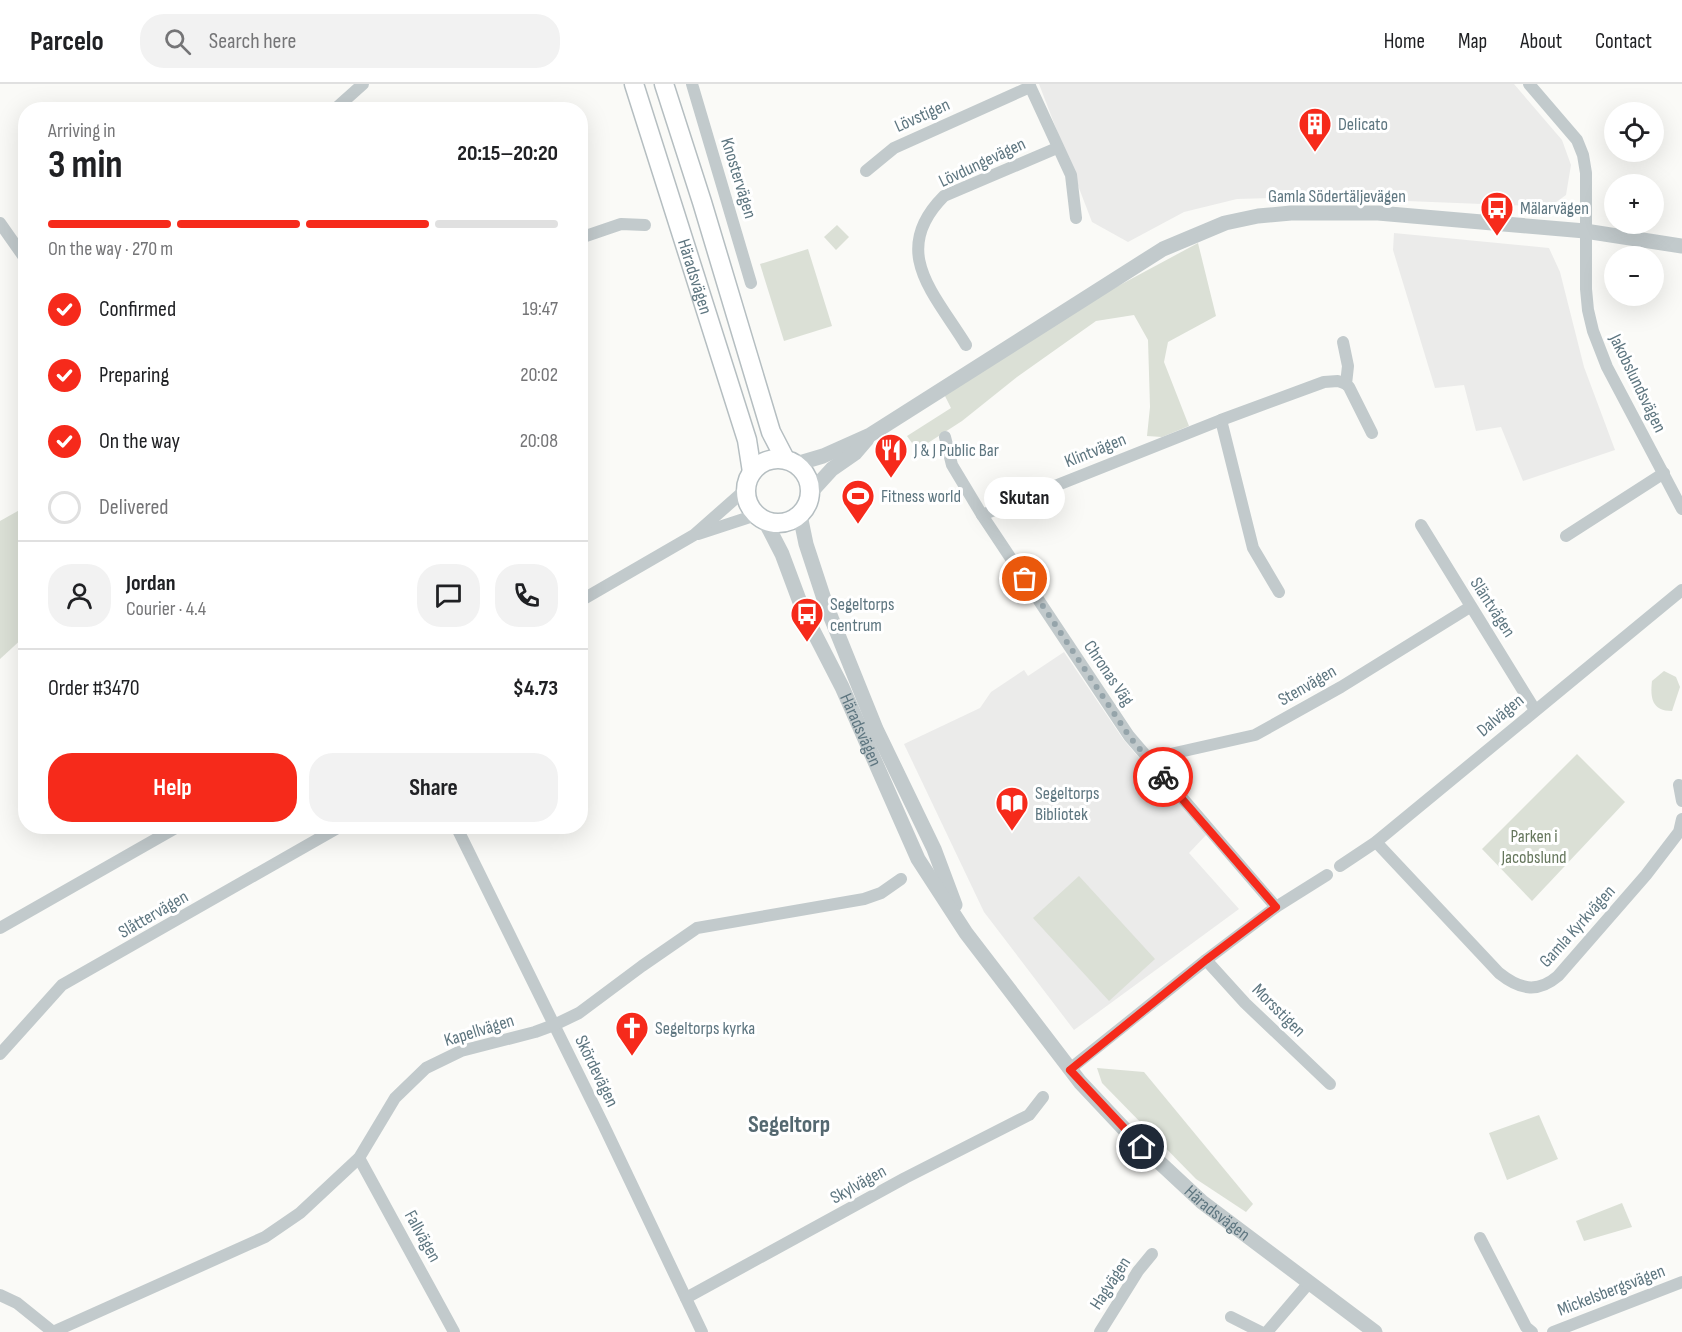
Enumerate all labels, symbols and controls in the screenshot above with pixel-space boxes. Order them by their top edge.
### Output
search box [140,14,560,68]
text: Parcelo [30,25,104,58]
icon: search [161,25,194,58]
text: Search here [209,28,296,55]
text: Home [1384,29,1425,54]
text: Map [1458,29,1487,54]
text: About [1520,29,1562,54]
text: Contact [1595,29,1652,54]
street label: Lövstigen [891,94,953,137]
map controls [1604,102,1664,306]
button: locate [1604,102,1664,162]
building icon: Delicato [1297,106,1333,153]
place label: Delicato [1338,114,1388,135]
text: Arriving in [48,119,116,143]
street label: Lövdungevägen [936,133,1029,192]
street label: Knostervägen [716,135,761,221]
text: 20:15–20:20 [457,140,558,167]
text: 3 min [48,142,123,189]
button: + [1604,174,1664,234]
street label: Gamla Södertäljevägen [1268,186,1406,207]
bus stop icon: Mälarvägen [1479,190,1515,237]
place label: Mälarvägen [1520,198,1589,219]
text: On the way · 270 m [48,237,173,261]
street label: Häradsvägen [673,237,716,317]
button: − [1604,246,1664,306]
icon: check [48,293,81,326]
text: Confirmed [99,296,176,323]
text: 19:47 [522,297,558,321]
street label: Jakobslundsvägen [1604,330,1670,436]
icon: check [48,359,81,392]
text: Preparing [99,362,169,389]
text: 20:02 [520,363,558,387]
icon: check [48,425,81,458]
text: On the way [99,428,180,455]
text: 20:08 [520,429,558,453]
street label: Klintvägen [1061,429,1129,472]
restaurant icon: J & J Public Bar [873,432,909,479]
place label: J & J Public Bar [913,440,999,461]
callout: Skutan [984,477,1066,519]
sports icon: Fitness world [840,478,876,525]
place label: Fitness world [881,486,961,507]
text: Skutan [1000,486,1049,510]
text: Delivered [99,494,168,521]
pin [999,553,1050,604]
icon: bag [1008,562,1041,595]
button: person [48,564,111,627]
button: chat [417,564,480,627]
button: phone [495,564,558,627]
text: Jordan [126,570,175,597]
street label: Släntvägen [1466,573,1520,641]
place label: Segeltorps centrum [830,594,895,636]
bus stop icon: Segeltorps centrum [789,596,825,643]
text: Courier · 4.4 [126,597,206,621]
street label: Chronas Väg [1079,637,1138,710]
street label: Stenvägen [1274,660,1340,710]
text: Order #3470 [48,675,140,702]
text: $4.73 [513,675,558,702]
street label: Häradsvägen [835,690,886,770]
street label: Dalvägen [1473,690,1528,741]
courier [1133,747,1193,807]
button: Help [48,753,297,822]
button: Share [309,753,558,822]
icon: bike [1147,761,1180,794]
place label: Segeltorps Bibliotek [1035,783,1100,825]
library icon: Segeltorps Bibliotek [994,785,1030,832]
park label: Parken i Jacobslund [1500,826,1567,868]
street label: Gamla Kyrkvägen [1535,881,1620,972]
street label: Slåttervägen [115,886,192,943]
street label: Morsstigen [1248,979,1310,1041]
street label: Kapellvägen [442,1010,517,1051]
church icon: Segeltorps kyrka [614,1010,650,1057]
place label: Segeltorps kyrka [655,1018,755,1039]
street label: Skördevägen [570,1032,623,1110]
district label: Segeltorp [748,1110,830,1139]
pin [1116,1121,1167,1172]
icon: home [1125,1130,1158,1163]
street label: Skylvägen [827,1161,890,1208]
street label: Häradsvägen [1180,1181,1254,1245]
street label: Fallvägen [400,1207,445,1266]
street label: Hagvägen [1086,1253,1135,1314]
street label: Mickelsbergsvägen [1554,1260,1668,1321]

